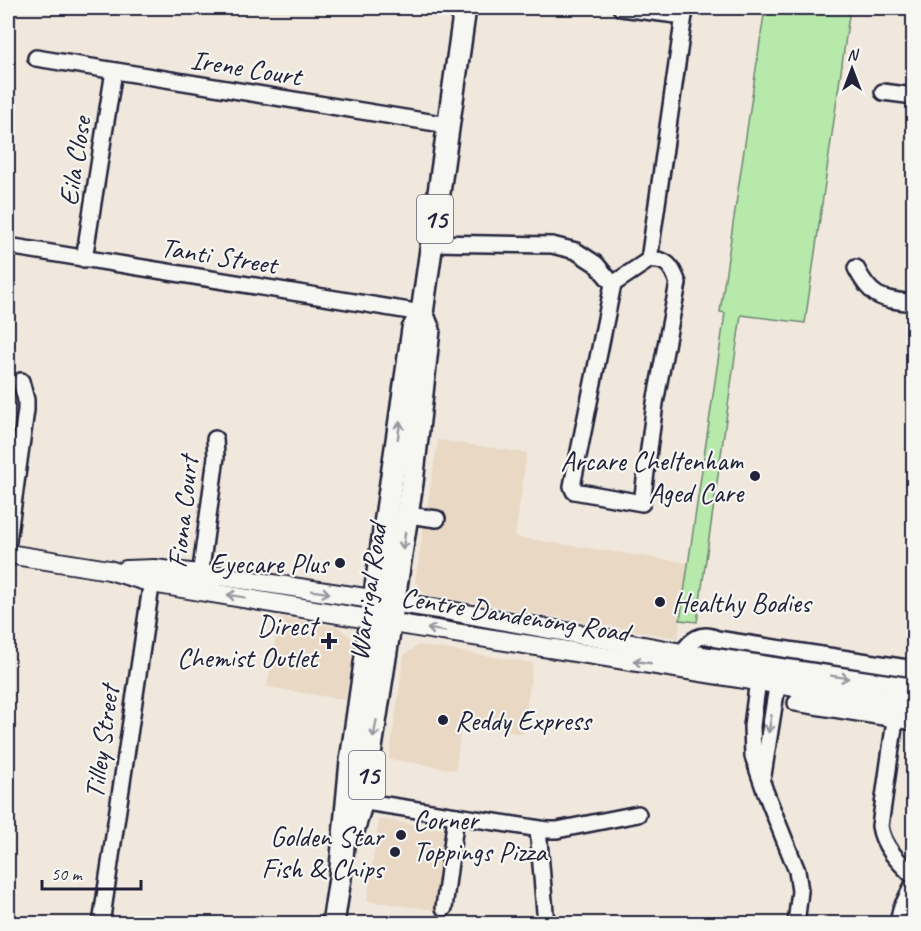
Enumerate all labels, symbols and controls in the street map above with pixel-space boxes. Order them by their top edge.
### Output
north arrow [822,39,882,99]
street label: Irene Court [188,41,306,94]
text: N [847,45,860,65]
street label: Eila Close [50,112,99,208]
road number: 15 [417,195,453,243]
street label: Tanti Street [158,229,282,282]
one-way arrow [393,421,404,441]
place label: Arcare Cheltenham Aged Care [560,443,745,510]
street label: Fiona Court [159,451,206,570]
marker: Arcare Cheltenham Aged Care [748,469,762,483]
street label: Warrigal Road [341,518,395,663]
one-way arrow [398,531,409,551]
place label: Eyecare Plus [210,546,330,581]
marker: Eyecare Plus [333,556,347,570]
street label: Centre Dandenong Road [398,579,635,650]
place label: Healthy Bodies [672,585,813,620]
one-way arrow [311,587,330,598]
one-way arrow [226,591,246,602]
marker: Healthy Bodies [653,595,667,609]
place label: Direct Chemist Outlet [177,608,321,675]
one-way arrow [427,624,447,635]
marker: Direct Chemist Outlet [322,634,336,648]
one-way arrow [633,656,653,667]
one-way arrow [830,672,850,683]
street label: Tilley Street [76,680,127,801]
place label: Reddy Express [455,703,593,738]
marker: Reddy Express [436,713,450,727]
one-way arrow [764,714,775,733]
one-way arrow [369,719,380,738]
road number: 15 [349,751,385,799]
place label: Corner Toppings Pizza [413,802,548,869]
place label: Golden Star Fish & Chips [262,819,385,886]
marker: Corner Toppings Pizza [394,828,408,842]
marker: Golden Star Fish & Chips [388,845,402,859]
scale bar [42,853,141,891]
text: 50 m [51,863,84,885]

